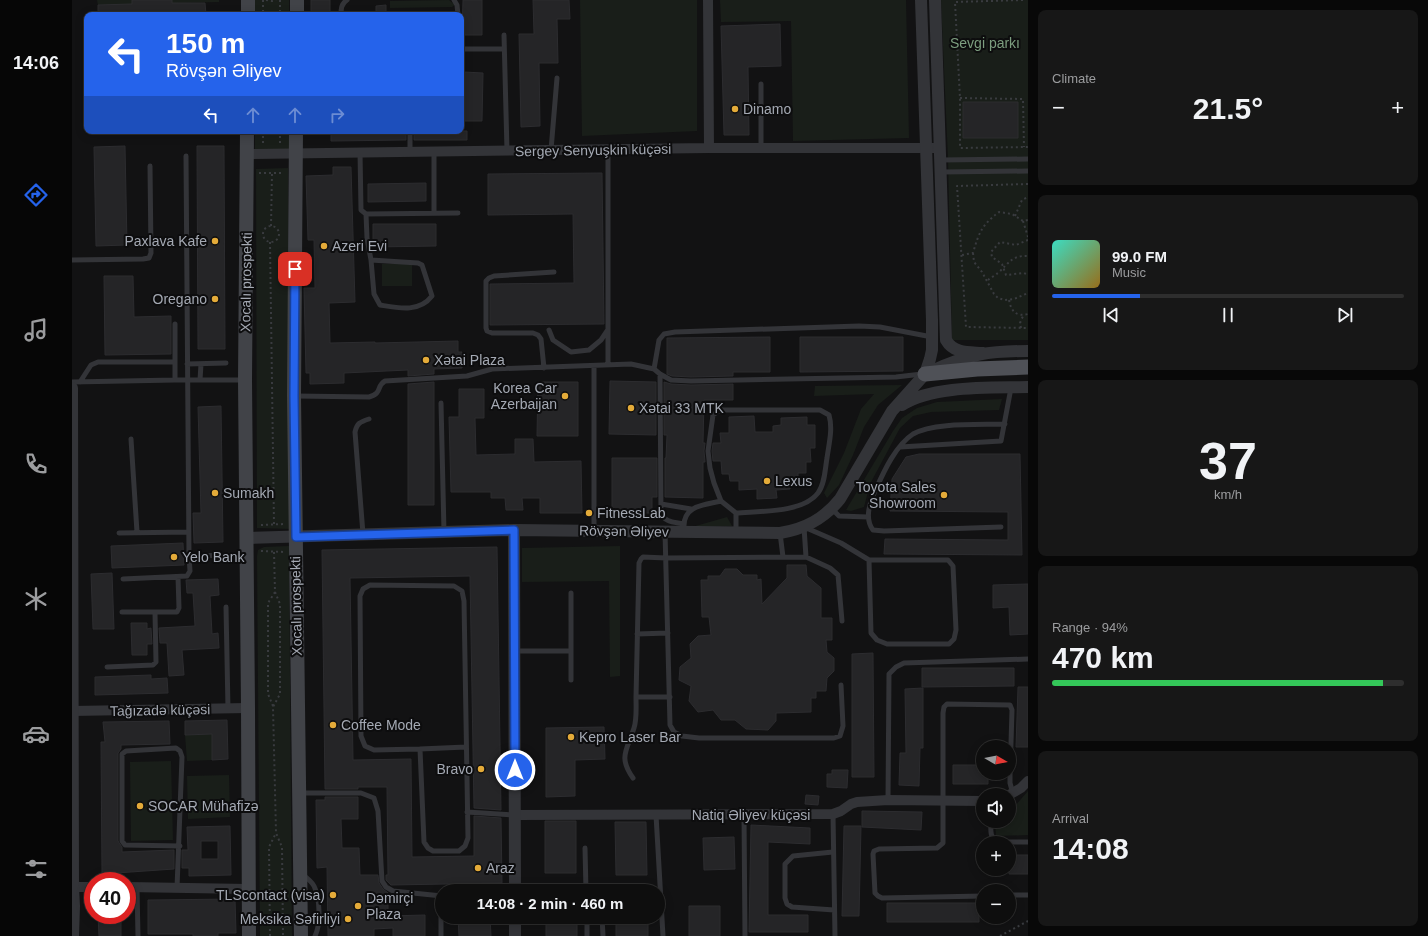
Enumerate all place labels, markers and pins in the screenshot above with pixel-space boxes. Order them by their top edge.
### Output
place label: Dinamo [743,101,791,117]
marker: Dinamo [730,104,740,114]
place label: Paxlava Kafe [125,233,207,249]
marker: Paxlava Kafe [210,236,220,246]
place label: Azeri Evi [332,238,387,254]
marker: Azeri Evi [319,241,329,251]
pin [278,252,312,286]
place label: Oregano [153,291,207,307]
marker: Oregano [210,294,220,304]
place label: Xətai Plaza [434,352,505,368]
marker: Xətai Plaza [421,355,431,365]
place label: Korea Car Azerbaijan [491,380,557,412]
marker: Korea Car Azerbaijan [560,391,570,401]
place label: Xətai 33 MTK [639,400,724,416]
marker: Xətai 33 MTK [626,403,636,413]
place label: Lexus [775,473,812,489]
marker: Lexus [762,476,772,486]
place label: Toyota Sales Showroom [856,479,936,511]
place label: Sumakh [223,485,274,501]
marker: Sumakh [210,488,220,498]
marker: Toyota Sales Showroom [939,490,949,500]
place label: FitnessLab [597,505,666,521]
marker: FitnessLab [584,508,594,518]
place label: Yelo Bank [182,549,246,565]
marker: Yelo Bank [169,552,179,562]
place label: Coffee Mode [341,717,421,733]
marker: Coffee Mode [328,720,338,730]
place label: Kepro Laser Bar [579,729,681,745]
marker: Kepro Laser Bar [566,732,576,742]
place label: Bravo [436,761,473,777]
marker: Bravo [476,764,486,774]
place label: SOCAR Mühafizə [148,798,259,814]
marker: SOCAR Mühafizə [135,801,145,811]
place label: Araz [486,860,515,876]
marker: Araz [473,863,483,873]
place label: TLScontact (visa) [216,887,325,903]
marker: TLScontact (visa) [328,890,338,900]
place label: Dəmirçi Plaza [366,890,413,922]
marker: Dəmirçi Plaza [353,901,363,911]
place label: Meksika Səfirliyi [240,911,340,927]
marker: Meksika Səfirliyi [343,914,353,924]

